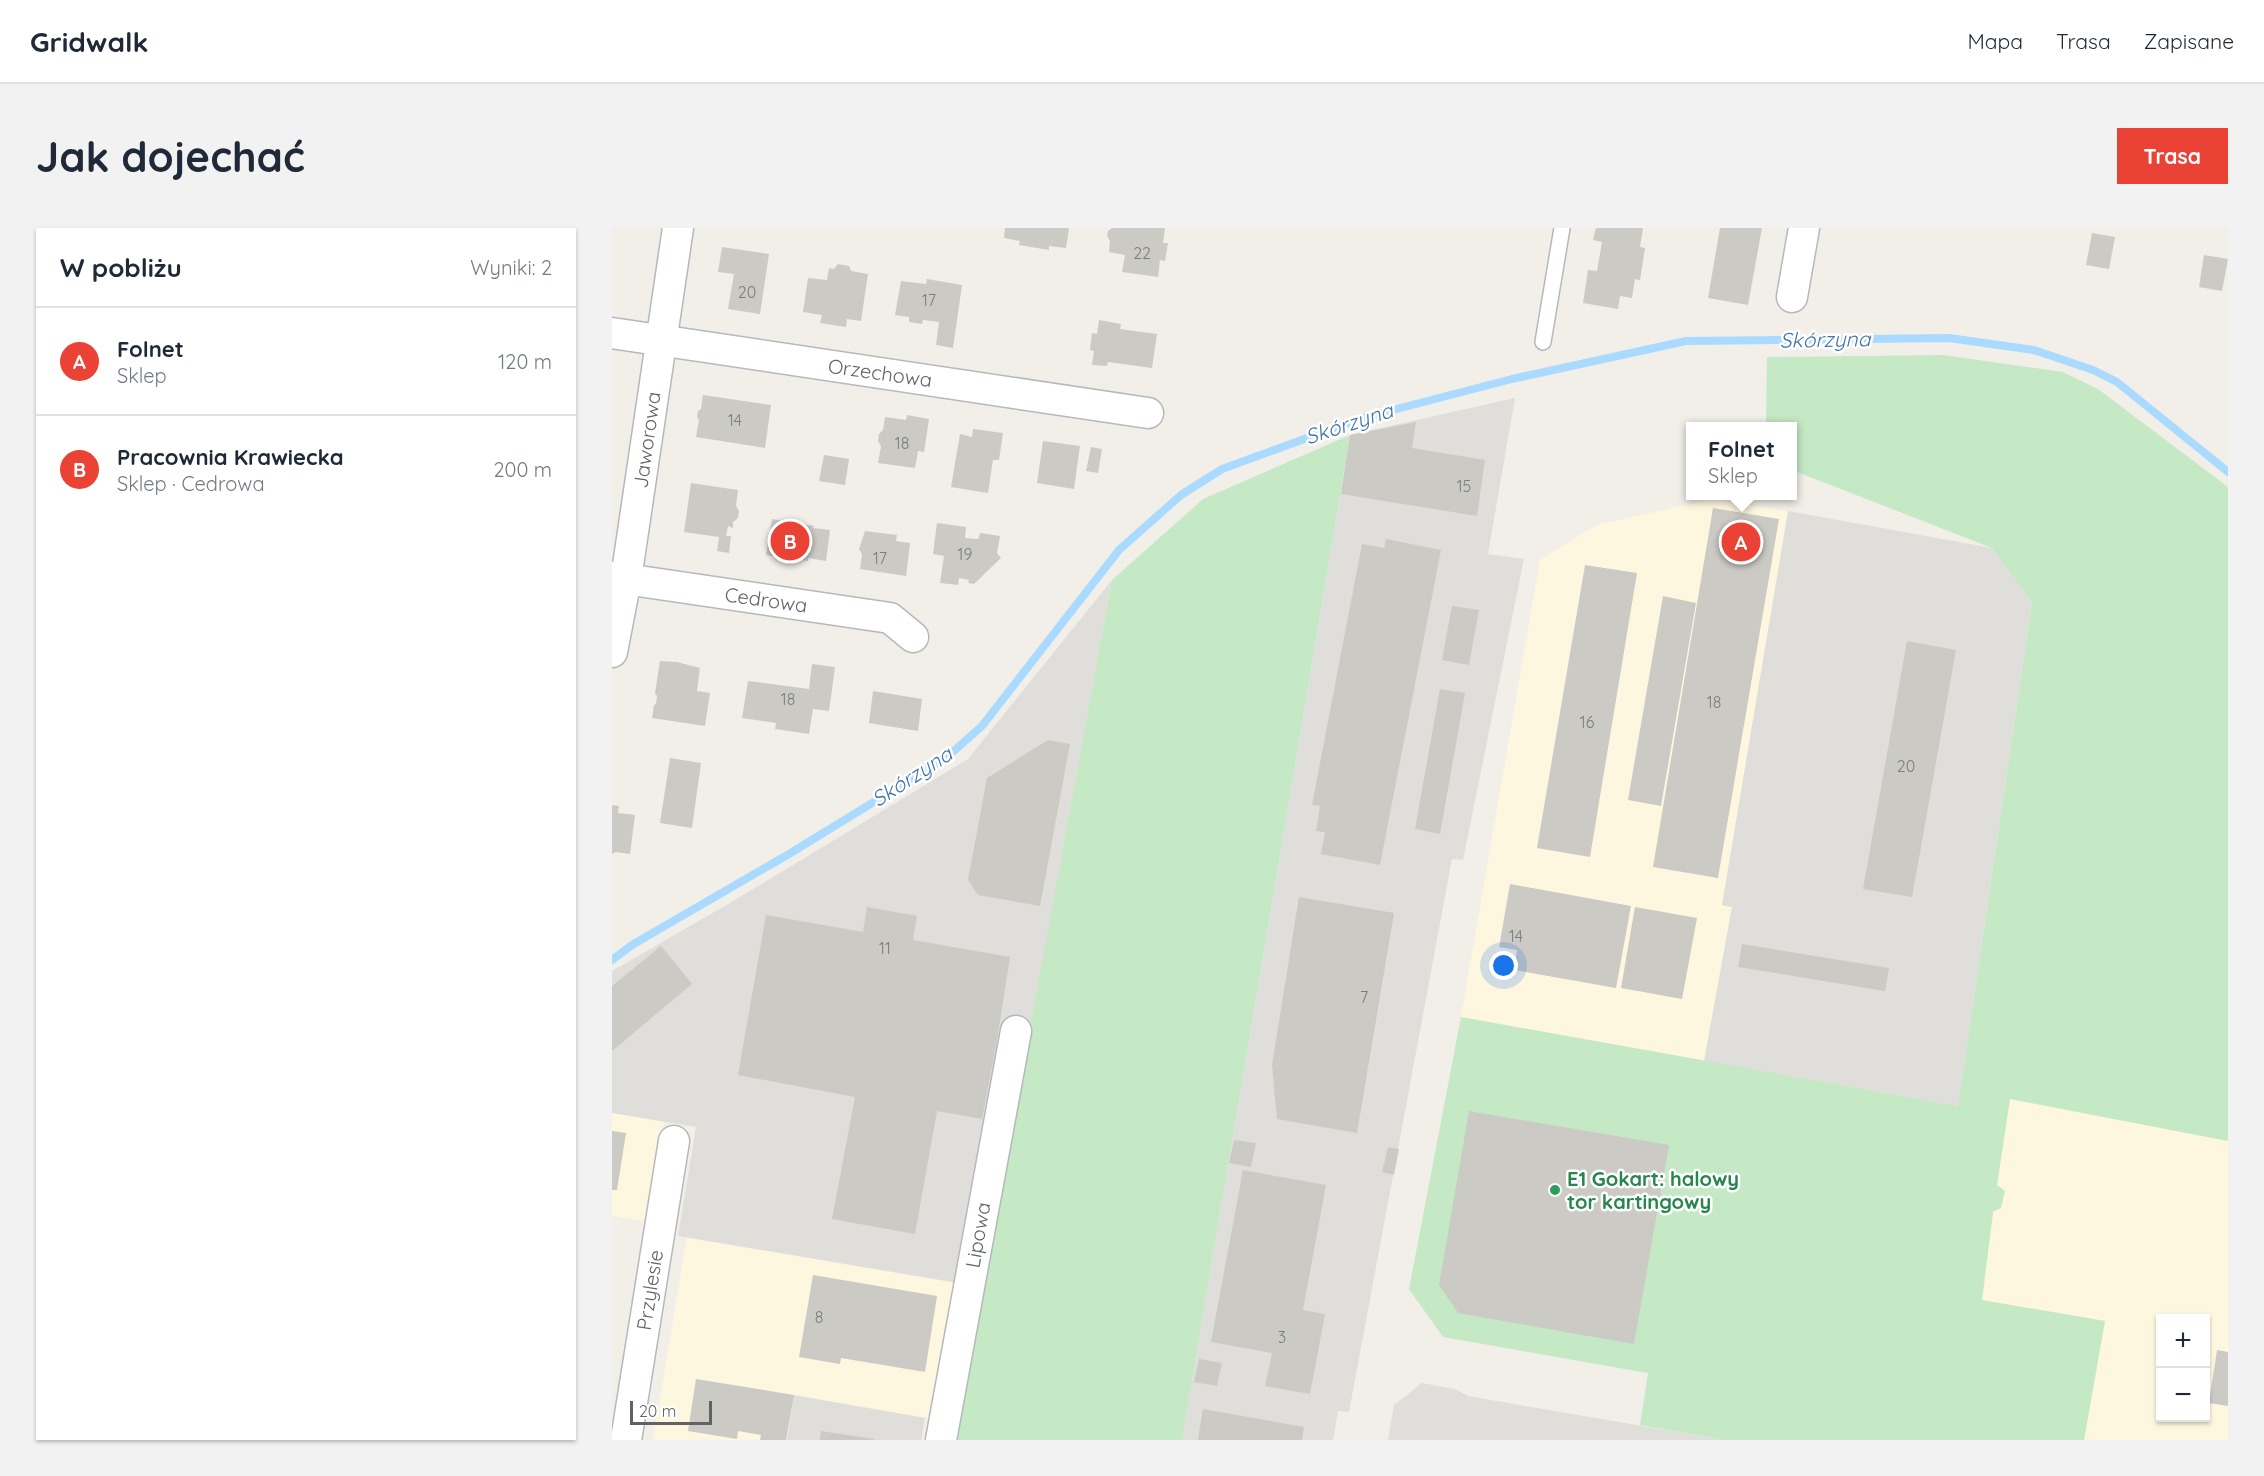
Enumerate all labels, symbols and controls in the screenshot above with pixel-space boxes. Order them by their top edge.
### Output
text: Gridwalk [30,24,149,59]
text: Mapa [1968,28,2023,54]
text: Trasa [2056,28,2111,54]
text: Zapisane [2144,28,2234,54]
button: Trasa [2117,128,2228,184]
text: Jak dojechać [36,130,305,183]
house number: 22 [1133,243,1151,263]
text: W pobliżu [60,251,182,284]
text: Wyniki: 2 [470,255,552,280]
house number: 20 [738,282,756,302]
house number: 17 [922,290,936,310]
water label: Skórzyna [1779,325,1872,353]
text: Folnet [117,335,184,363]
text: A [73,349,86,374]
text: 120 m [498,349,552,374]
street label: Orzechowa [826,353,934,392]
text: Sklep [117,363,167,388]
street label: Jaworowa [627,390,666,490]
water label: Skórzyna [1302,396,1397,449]
house number: 14 [728,410,742,430]
popup [1686,422,1797,500]
house number: 18 [895,433,909,453]
text: Folnet [1708,435,1775,463]
text: Pracownia Krawiecka [117,443,344,471]
text: B [73,457,86,482]
text: 200 m [493,457,552,482]
text: Sklep [1708,463,1758,488]
text: Sklep · Cedrowa [117,471,265,496]
house number: 15 [1457,476,1471,496]
pin: B [770,518,810,564]
pin: A [1722,520,1760,564]
house number: 19 [958,544,972,564]
house number: 17 [873,548,887,568]
street label: Cedrowa [723,581,809,618]
house number: 18 [781,689,795,709]
house number: 18 [1707,692,1721,712]
house number: 16 [1580,712,1595,732]
water label: Skórzyna [866,740,958,812]
house number: 20 [1897,756,1915,776]
house number: 14 [1509,926,1523,946]
house number: 11 [879,938,891,958]
your location [1489,951,1518,980]
house number: 7 [1360,987,1368,1007]
place label: E1 Gokart: halowy tor kartingowy [1567,1166,1739,1214]
marker: E1 Gokart: halowy tor kartingowy [1548,1183,1562,1197]
street label: Lipowa [959,1200,996,1270]
street label: Przylesie [631,1248,668,1332]
house number: 8 [815,1307,823,1327]
map controls [2156,1314,2210,1422]
button: + [2156,1314,2210,1368]
house number: 3 [1278,1327,1286,1347]
button: − [2156,1368,2210,1422]
scale bar [630,1398,712,1426]
text: 20 m [639,1401,676,1421]

